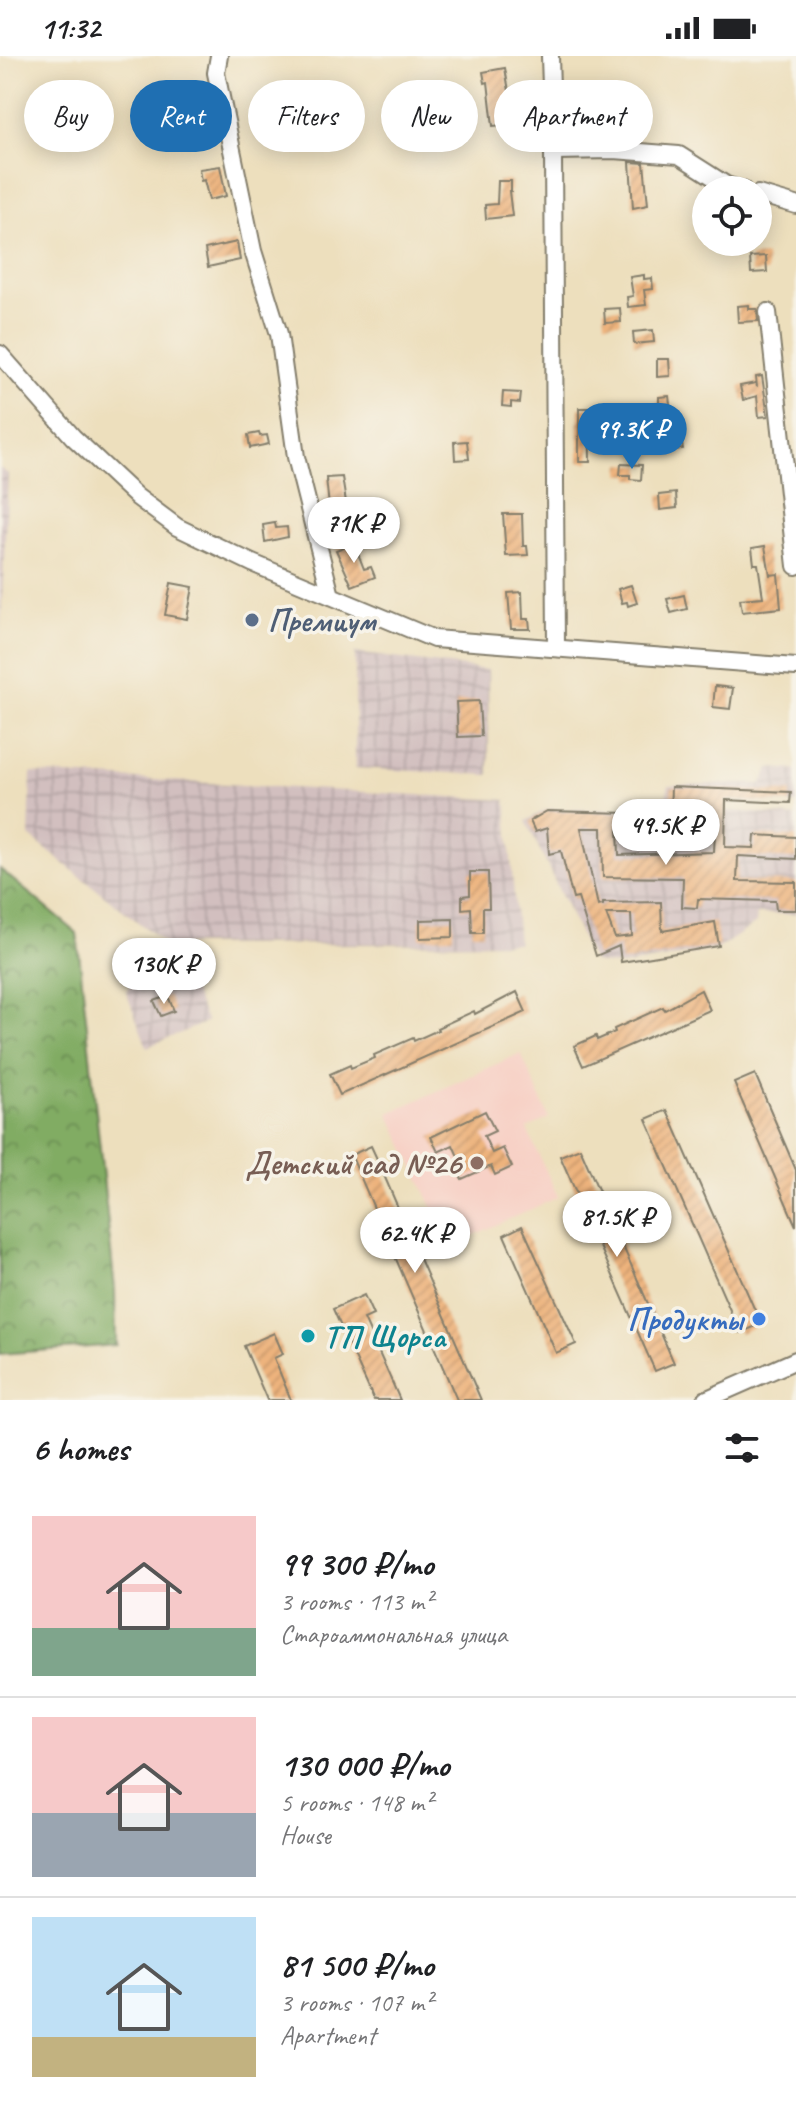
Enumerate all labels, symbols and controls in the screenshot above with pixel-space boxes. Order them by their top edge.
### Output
text: 11:32 [40,9,100,47]
chip: Buy [24,80,114,152]
chip: Rent [130,80,232,152]
chip: Filters [248,80,365,152]
chip: New [381,80,478,152]
chip: Apartment [494,80,653,152]
map controls [692,176,772,256]
button: locate [692,176,772,256]
pin: 99.3K ₽ [558,403,706,471]
text: 99.3K ₽ [596,412,668,445]
pin: 71K ₽ [298,497,410,565]
text: 71K ₽ [326,506,382,539]
place label: Премиум [268,600,377,641]
marker: Премиум [243,611,261,629]
pin: 49.5K ₽ [592,799,740,867]
text: 49.5K ₽ [630,808,702,841]
pin: 130K ₽ [99,938,229,1006]
text: 130K ₽ [130,947,198,980]
place label: Детский сад №26 [246,1143,463,1184]
marker: Детский сад №26 [468,1154,486,1172]
pin: 81.5K ₽ [543,1191,691,1259]
text: 81.5K ₽ [581,1200,653,1233]
pin: 62.4K ₽ [341,1207,489,1275]
text: 62.4K ₽ [378,1216,452,1249]
place label: Продукты [628,1299,745,1340]
marker: Продукты [750,1310,768,1328]
place label: ТП Щорса [324,1316,447,1357]
marker: ТП Щорса [299,1327,317,1345]
icon: filters [720,1426,764,1470]
text: 6 homes [32,1427,129,1470]
text: 99 300 ₽/mo [280,1542,433,1585]
icon: home [96,1548,192,1644]
text: 3 rooms · 113 m² [280,1585,432,1618]
text: Староаммональная улица [280,1618,507,1651]
text: 130 000 ₽/mo [280,1743,449,1786]
icon: home [96,1749,192,1845]
text: 5 rooms · 148 m² [280,1786,432,1819]
text: House [280,1819,331,1852]
text: 81 500 ₽/mo [280,1943,434,1986]
icon: home [96,1949,192,2045]
text: 3 rooms · 107 m² [280,1986,432,2019]
text: Apartment [280,2019,376,2052]

